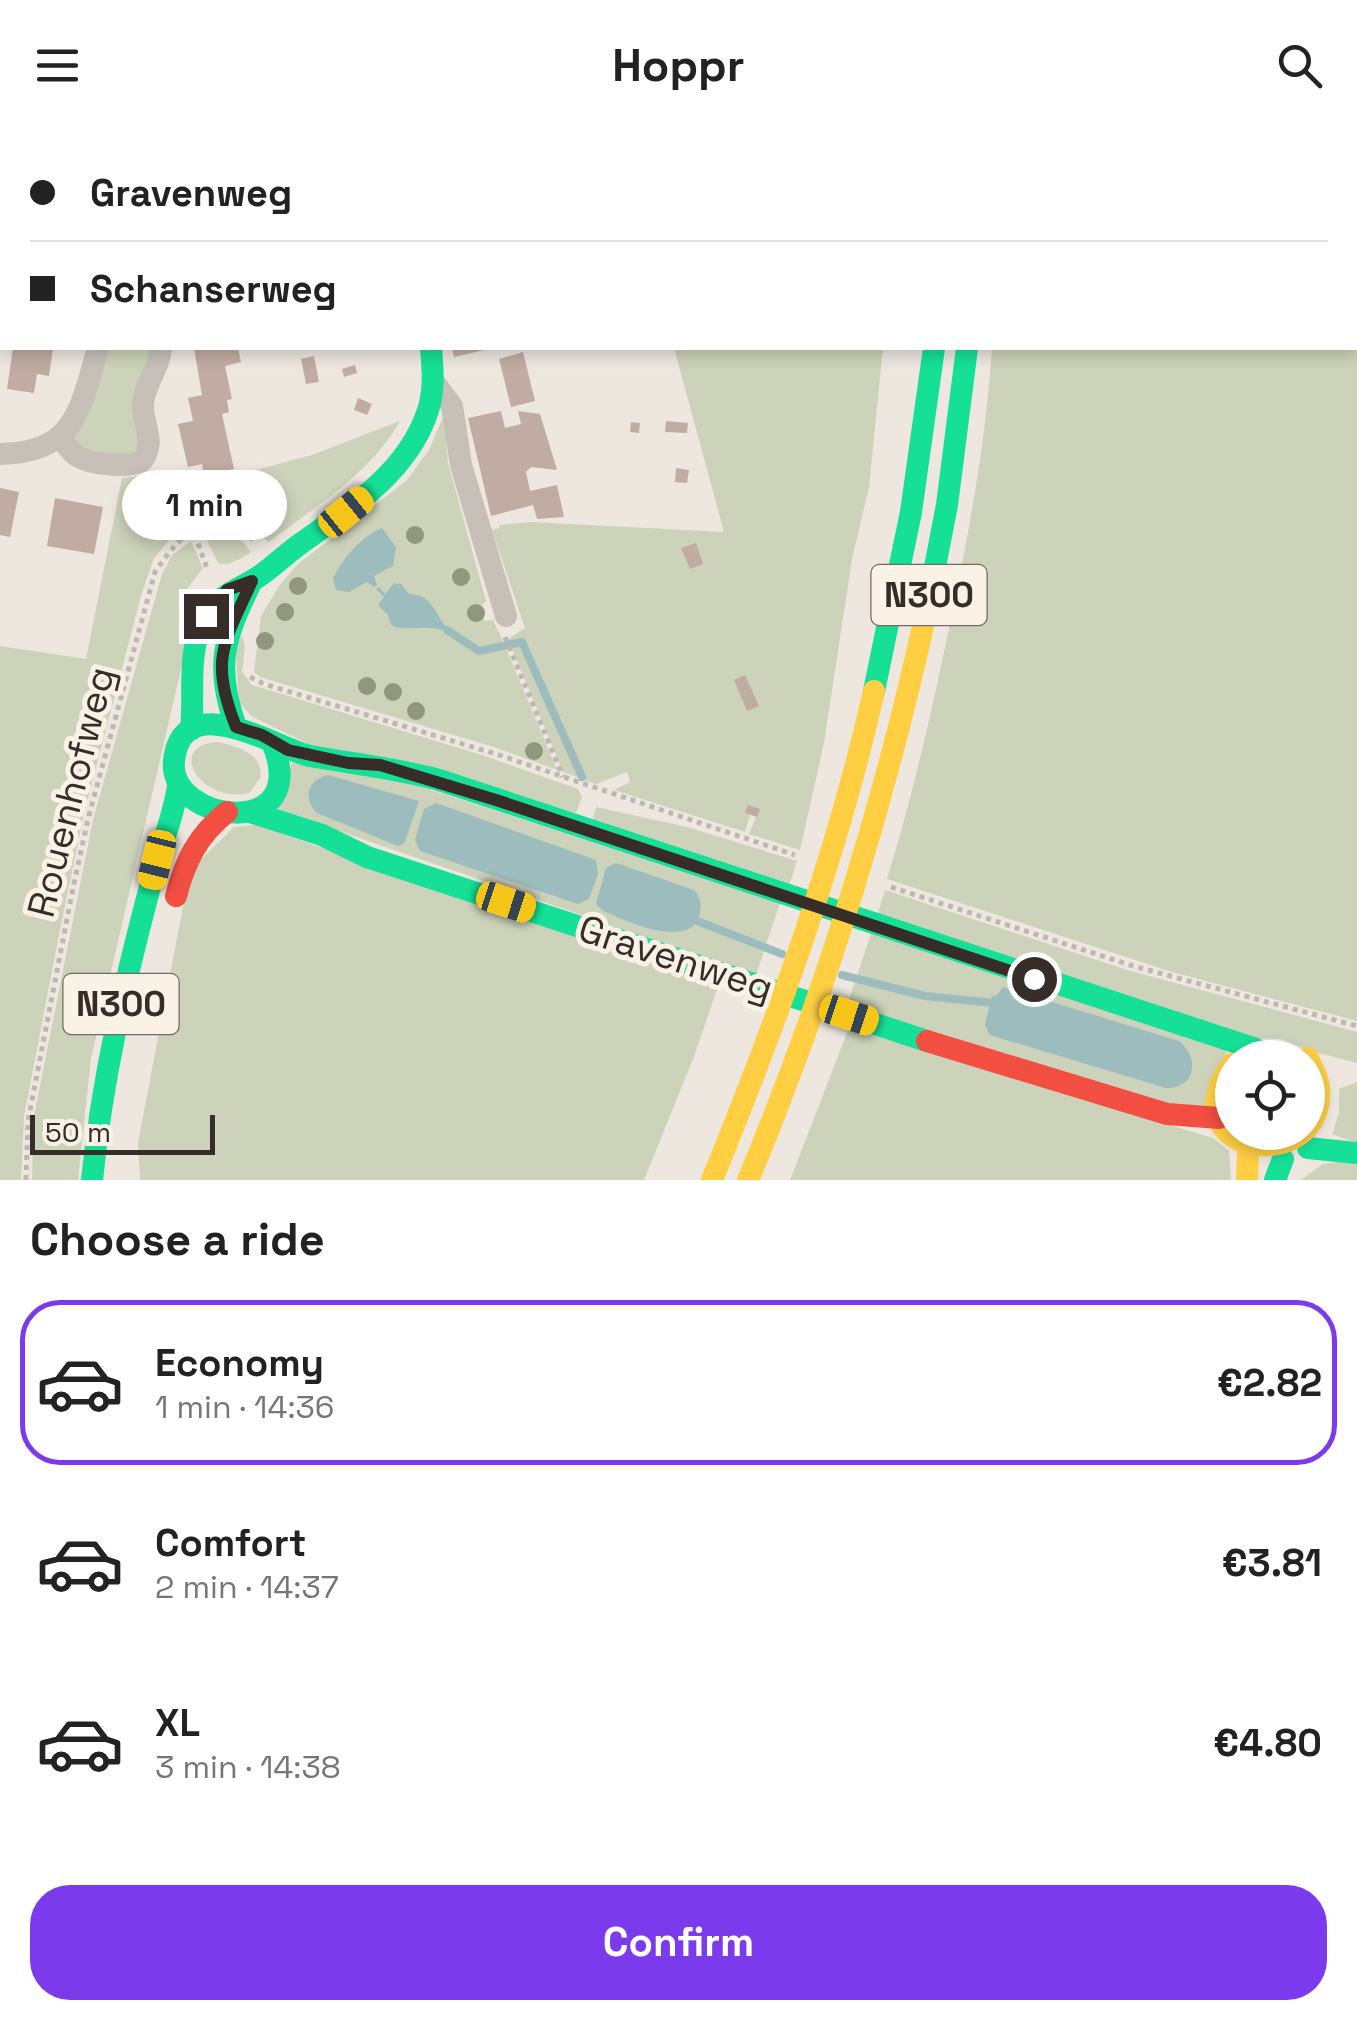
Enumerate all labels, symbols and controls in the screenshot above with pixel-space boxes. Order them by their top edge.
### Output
text: Hoppr [612,37,745,94]
icon: menu [30,38,85,93]
icon: search [1272,38,1327,93]
text: Gravenweg [90,169,292,217]
text: Schanserweg [90,265,337,313]
callout: 1 min [124,471,288,541]
car [313,481,379,543]
text: 1 min [165,485,244,525]
road number: N300 [872,565,986,625]
route end [184,594,229,639]
street label: Rouenhofweg [17,662,125,922]
car [135,827,179,893]
car [473,878,539,926]
street label: Gravenweg [573,904,779,1012]
route start [1012,957,1057,1002]
road number: N300 [64,974,178,1034]
car [816,991,882,1039]
map controls [1215,1040,1325,1150]
button: locate [1215,1040,1325,1150]
scale bar [30,1110,215,1154]
text: 50 m [45,1114,111,1150]
text: Choose a ride [30,1211,325,1268]
icon: car [35,1338,125,1428]
text: Economy [155,1339,324,1387]
text: €2.82 [1217,1359,1322,1407]
text: 1 min · 14:36 [155,1387,334,1427]
icon: car [35,1518,125,1608]
text: Comfort [155,1519,306,1567]
text: €3.81 [1222,1539,1322,1587]
text: 2 min · 14:37 [155,1567,339,1607]
icon: car [35,1698,125,1788]
text: XL [155,1699,200,1747]
text: €4.80 [1213,1719,1322,1767]
text: 3 min · 14:38 [155,1747,341,1787]
button: Confirm [30,1885,1327,2000]

